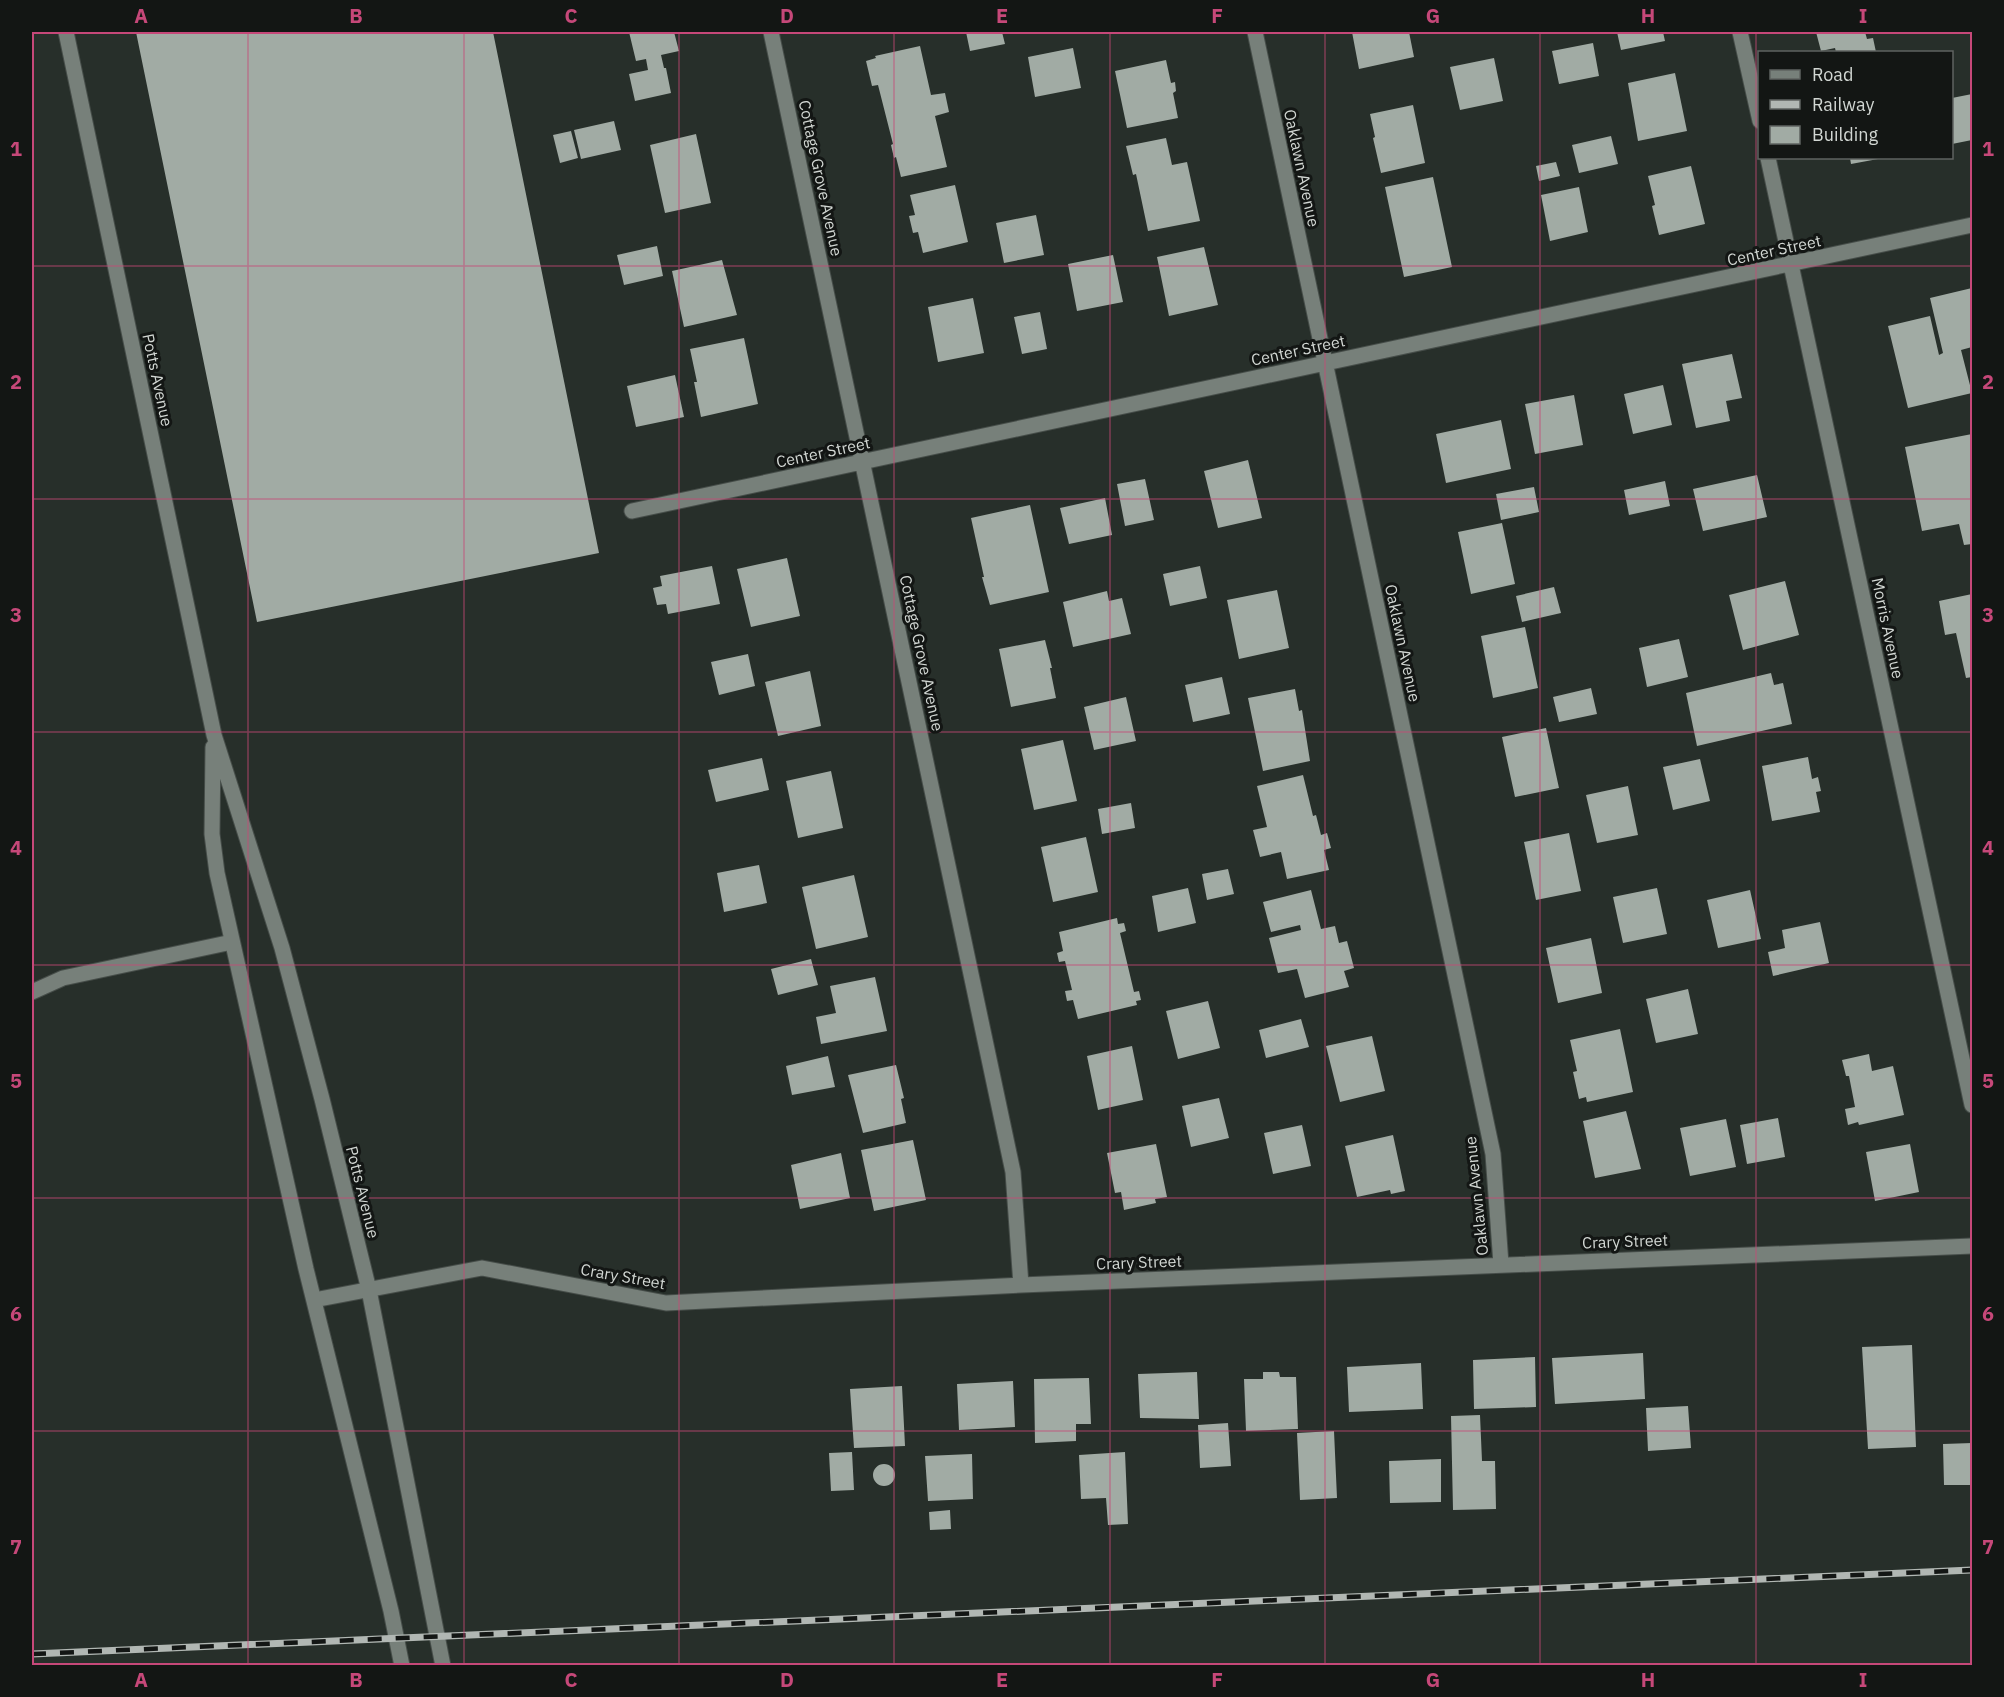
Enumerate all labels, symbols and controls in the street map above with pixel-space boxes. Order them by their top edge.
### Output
text: A [134,2,148,29]
text: B [349,2,363,29]
text: C [564,2,578,29]
text: D [780,2,794,29]
text: E [996,2,1008,29]
text: F [1211,2,1223,29]
text: G [1426,2,1440,29]
text: H [1641,2,1655,29]
text: I [1859,2,1867,29]
legend [1758,51,1953,159]
text: Road [1812,63,1853,86]
text: Railway [1812,93,1874,116]
street label: Cottage Grove Avenue [795,98,847,258]
street label: Oaklawn Avenue [1280,107,1324,229]
text: Building [1812,123,1879,146]
text: 1 [10,135,22,162]
text: 1 [1982,135,1994,162]
street label: Center Street [1725,230,1823,270]
street label: Center Street [1249,330,1347,370]
street label: Potts Avenue [138,332,178,428]
text: 2 [10,368,22,395]
text: 2 [1982,368,1994,395]
street label: Center Street [774,432,872,472]
street label: Cottage Grove Avenue [896,573,948,733]
street label: Morris Avenue [1868,576,1908,681]
street label: Oaklawn Avenue [1381,582,1425,704]
text: 3 [10,601,22,628]
text: 3 [1982,601,1994,628]
text: 4 [10,834,22,861]
text: 4 [1982,834,1994,861]
text: 5 [10,1067,22,1094]
text: 5 [1982,1067,1994,1094]
street label: Oaklawn Avenue [1460,1135,1492,1257]
street label: Potts Avenue [342,1144,384,1240]
street label: Crary Street [1582,1230,1668,1252]
street label: Crary Street [1096,1251,1182,1273]
street label: Crary Street [579,1259,667,1293]
text: 6 [10,1300,22,1327]
text: 6 [1982,1300,1994,1327]
text: 7 [10,1533,22,1560]
text: 7 [1982,1533,1994,1560]
text: A [134,1666,148,1693]
text: B [349,1666,363,1693]
text: C [564,1666,578,1693]
text: D [780,1666,794,1693]
text: E [996,1666,1008,1693]
text: F [1211,1666,1223,1693]
text: G [1426,1666,1440,1693]
text: H [1641,1666,1655,1693]
text: I [1859,1666,1867,1693]

